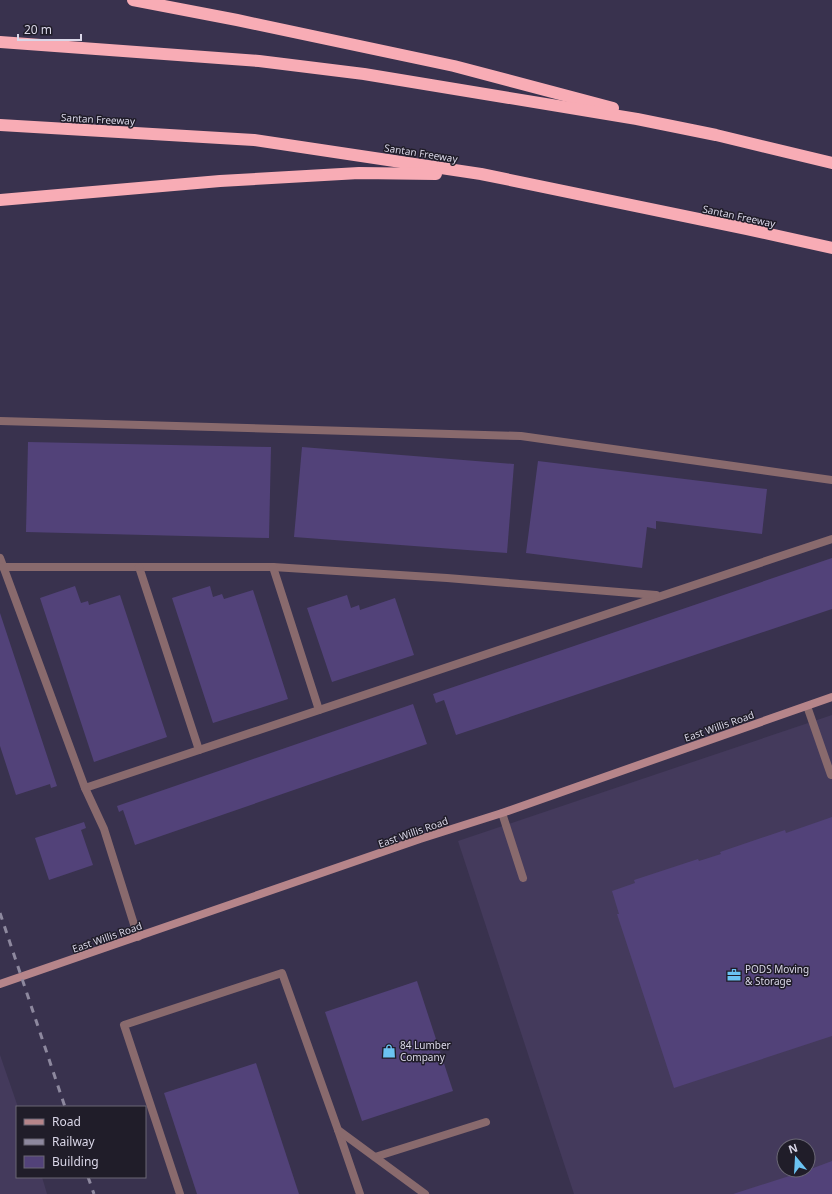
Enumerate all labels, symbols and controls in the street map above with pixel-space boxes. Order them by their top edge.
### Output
scale bar [18,16,81,42]
text: 20 m [24,21,52,38]
street label: Santan Freeway [61,110,136,128]
street label: Santan Freeway [383,140,460,166]
street label: Santan Freeway [701,201,778,231]
street label: East Willis Road [682,707,756,745]
street label: East Willis Road [376,813,450,851]
street label: East Willis Road [70,918,144,956]
place label: PODS Moving & Storage [745,962,809,988]
office icon: PODS Moving & Storage [726,967,742,983]
place label: 84 Lumber Company [400,1038,451,1064]
shop icon: 84 Lumber Company [381,1043,397,1059]
legend [16,1106,146,1178]
text: Road [52,1113,81,1130]
text: Railway [52,1133,96,1150]
north arrow [776,1138,816,1178]
text: N [786,1139,799,1157]
text: Building [52,1153,99,1170]

